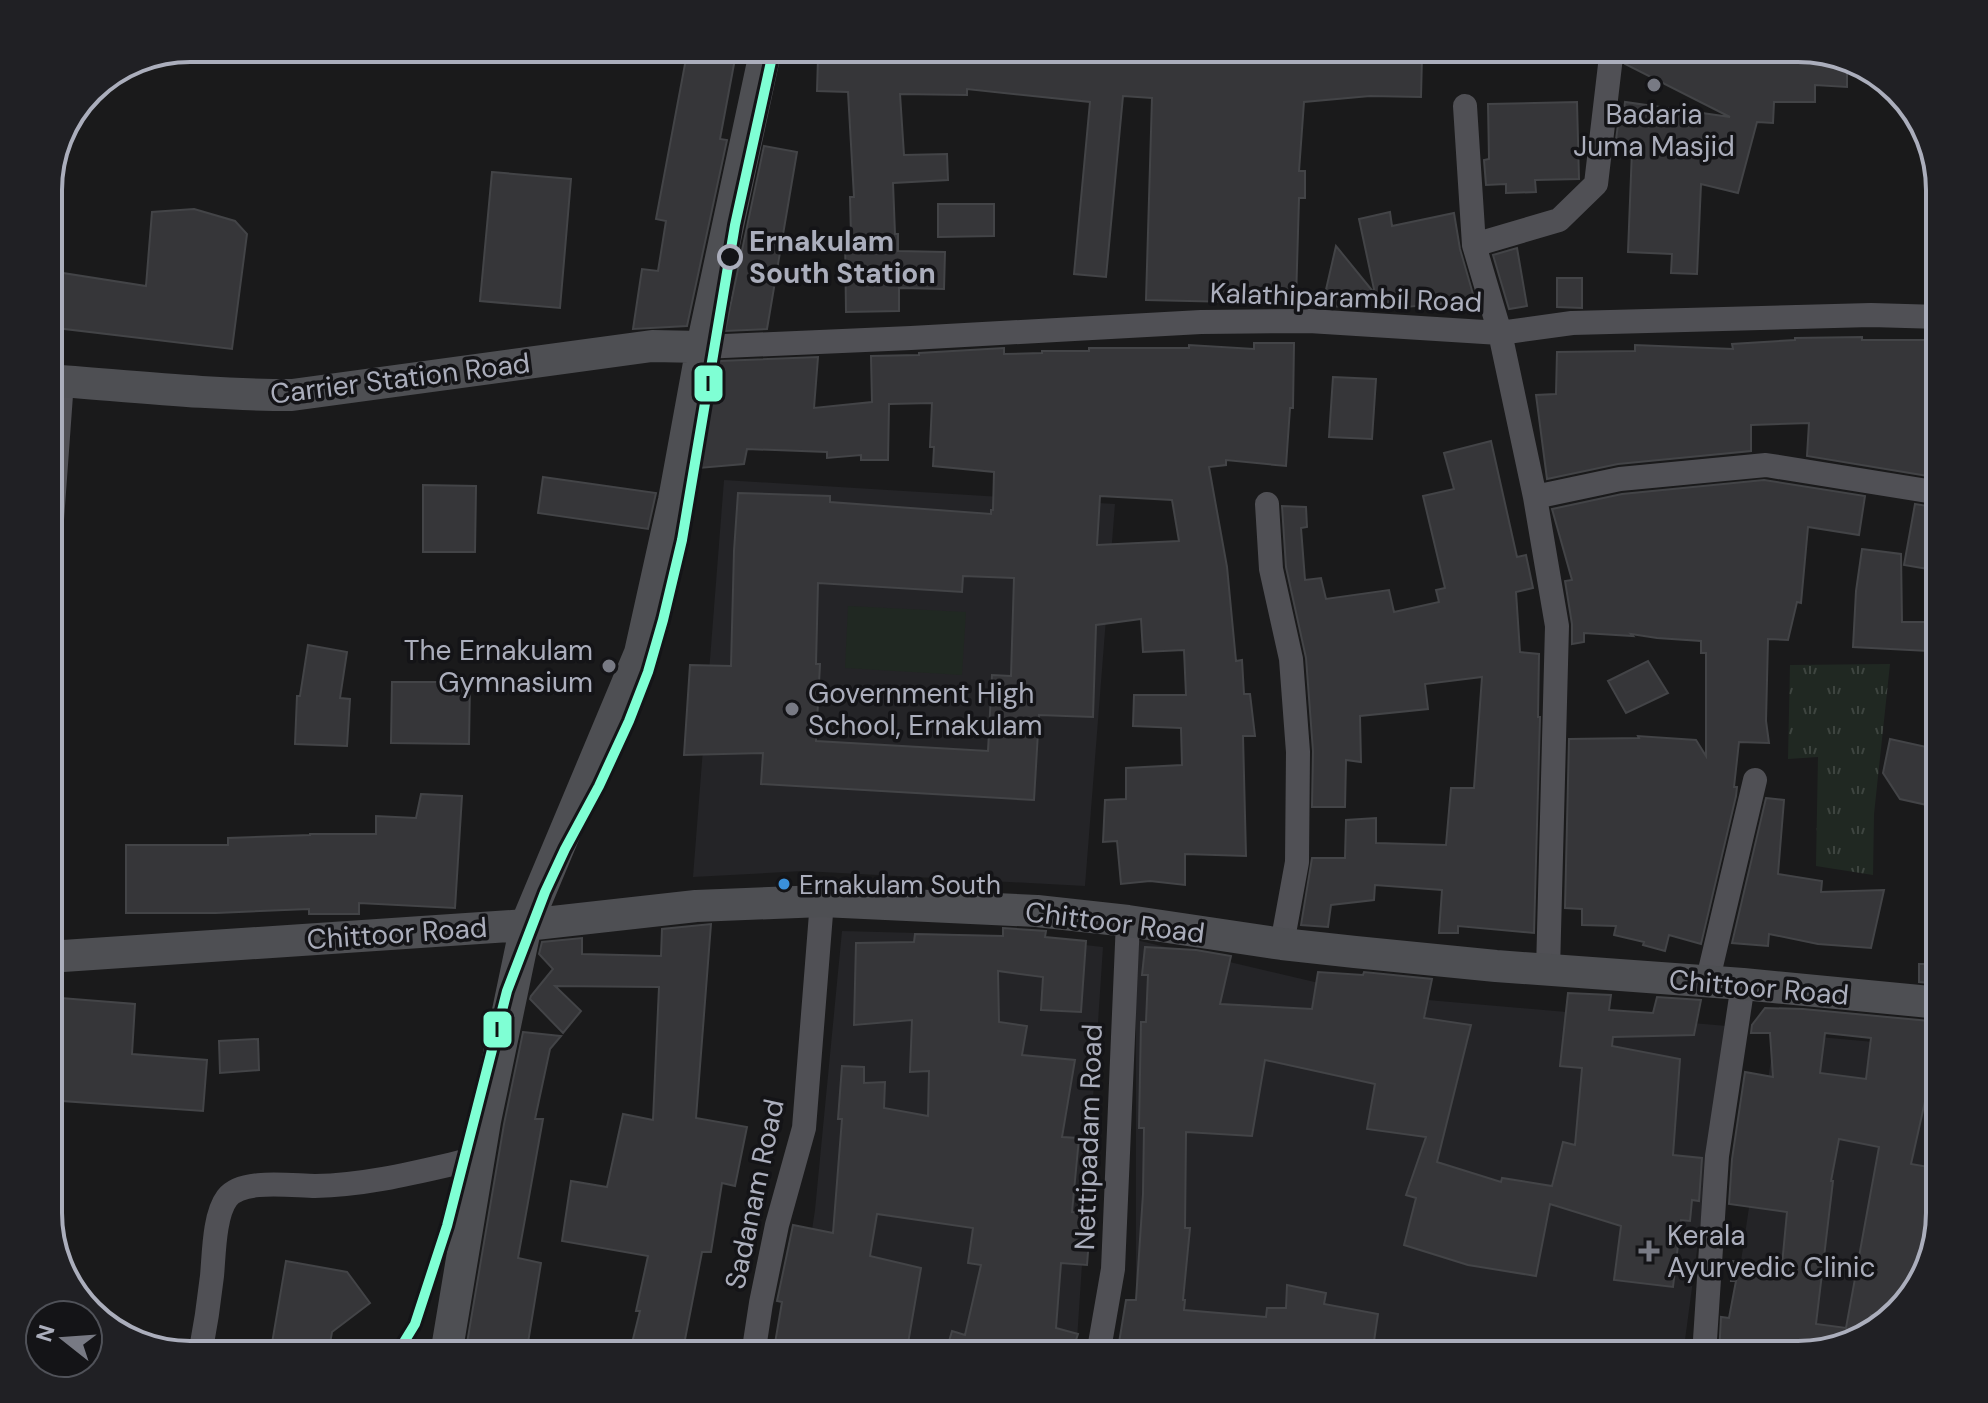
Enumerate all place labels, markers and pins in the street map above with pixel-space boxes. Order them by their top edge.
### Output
marker: Badaria Juma Masjid [1645,76,1663,94]
place label: Badaria Juma Masjid [1573,96,1735,165]
place label: Ernakulam South Station [749,223,936,292]
marker: Ernakulam South Station [718,245,742,269]
place label: The Ernakulam Gymnasium [404,632,593,701]
marker: The Ernakulam Gymnasium [600,657,618,675]
place label: Government High School, Ernakulam [808,675,1042,744]
marker: Government High School, Ernakulam [783,700,801,718]
place label: Ernakulam South [799,868,1001,902]
marker: Ernakulam South [776,876,792,892]
place label: Kerala Ayurvedic Clinic [1667,1217,1875,1286]
marker: Kerala Ayurvedic Clinic [1638,1240,1660,1262]

